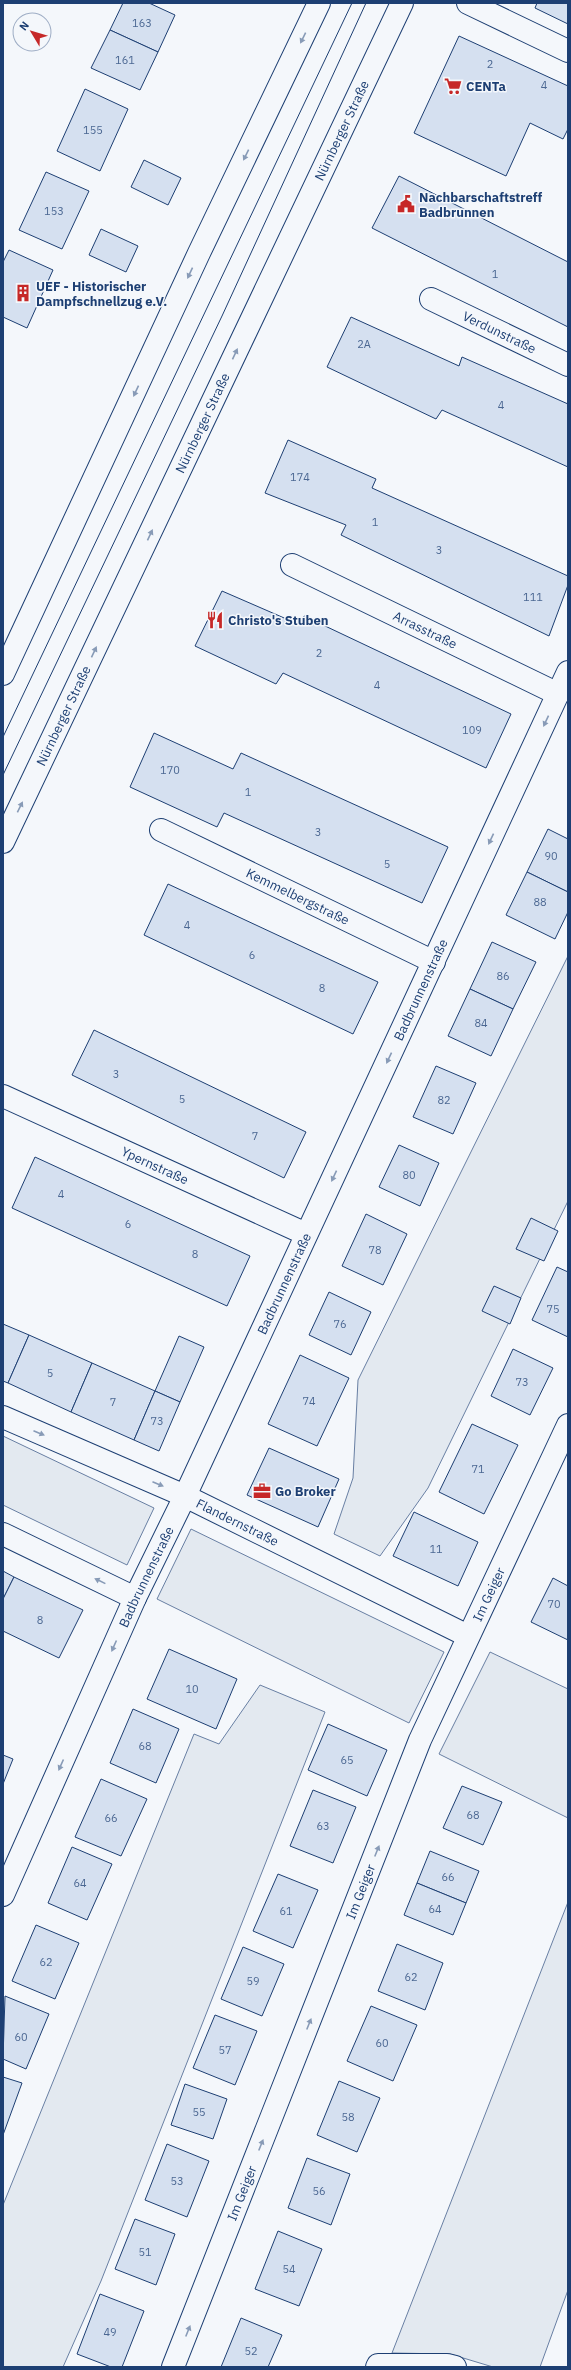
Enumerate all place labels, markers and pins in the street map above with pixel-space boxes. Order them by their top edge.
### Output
supermarket icon: CENTa [443,76,463,96]
place label: CENTa [466,78,506,95]
place label: Nachbarschaftstreff Badbrunnen [419,189,543,221]
public building icon: Nachbarschaftstreff Badbrunnen [396,194,416,214]
place label: UEF - Historischer Dampfschnellzug e.V. [36,278,167,310]
building icon: UEF - Historischer Dampfschnellzug e.V. [13,283,33,303]
restaurant icon: Christo's Stuben [205,610,225,630]
place label: Christo's Stuben [228,612,328,629]
office icon: Go Broker [252,1481,272,1501]
place label: Go Broker [275,1483,336,1500]

